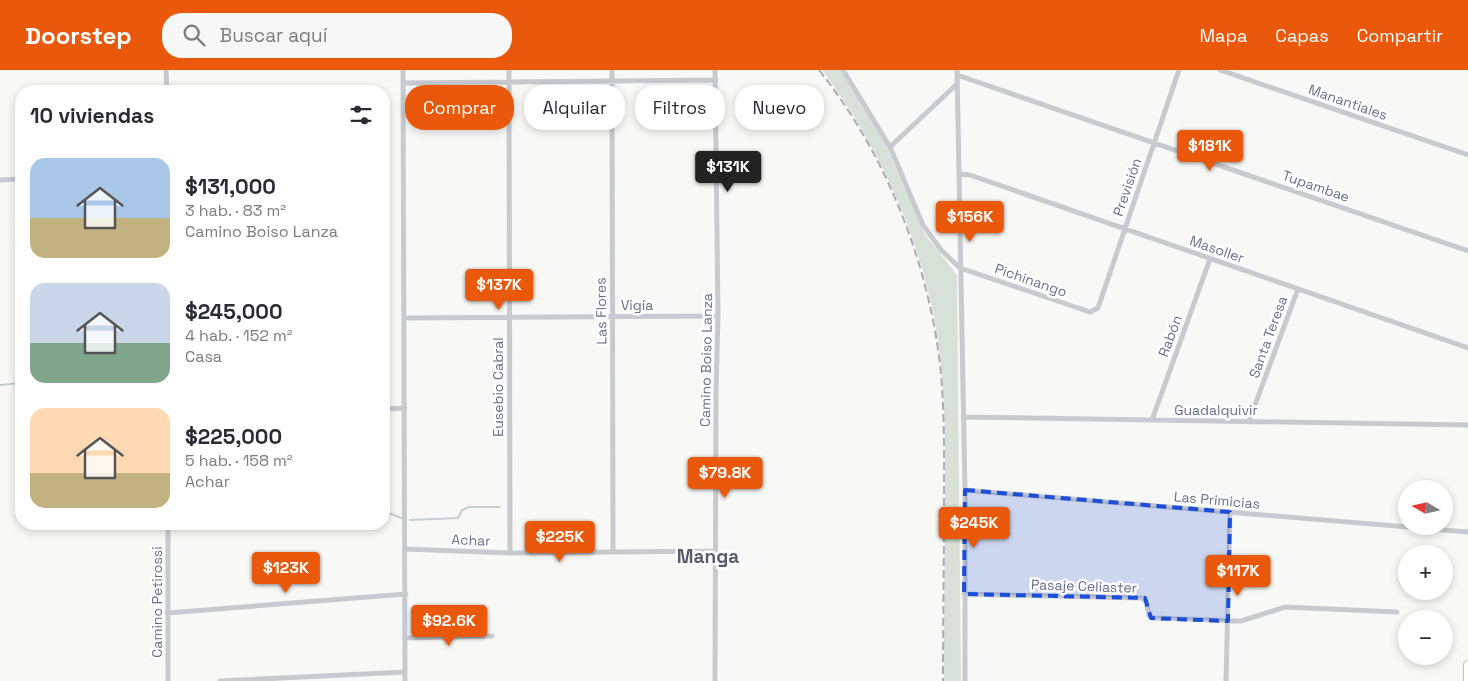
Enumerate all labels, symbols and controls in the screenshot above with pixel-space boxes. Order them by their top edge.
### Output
search box [162,13,512,58]
text: Doorstep [25,20,132,51]
icon: search [180,21,208,49]
text: Buscar aquí [220,23,327,48]
text: Mapa [1199,24,1247,47]
text: Capas [1275,24,1329,47]
text: Compartir [1357,24,1443,47]
street label: Manantiales [1306,80,1390,124]
chip: Comprar [405,85,514,130]
chip: Alquilar [524,85,625,130]
chip: Filtros [635,85,725,130]
chip: Nuevo [735,85,824,130]
icon: filters [347,101,375,129]
text: 10 viviendas [30,102,154,129]
pin: $181K [1175,129,1245,172]
text: $181K [1188,135,1232,156]
pin: $131K [693,150,763,193]
street label: Previsión [1109,155,1145,219]
text: $131K [706,156,750,177]
street label: Tupambae [1280,166,1352,206]
text: $131,000 [185,173,276,200]
icon: home [70,178,130,238]
text: 3 hab. · 83 m² [185,200,286,221]
pin: $156K [935,200,1005,243]
text: $156K [947,206,993,227]
text: Camino Boiso Lanza [185,221,338,242]
street label: Masoller [1187,231,1247,267]
street label: Pichinango [993,259,1069,301]
pin: $137K [464,268,534,311]
text: $137K [476,274,522,295]
street label: Las Flores [591,277,611,345]
street label: Camino Boiso Lanza [696,293,716,427]
street label: Santa Teresa [1245,293,1291,381]
street label: Vigía [621,296,653,314]
text: $245,000 [185,298,283,325]
icon: home [70,303,130,363]
street label: Rabón [1154,313,1186,359]
text: 4 hab. · 152 m² [185,325,293,346]
street label: Eusebio Cabral [489,337,507,437]
text: Casa [185,346,222,367]
street label: Guadalquivir [1174,401,1258,419]
text: $225,000 [185,423,282,450]
icon: home [70,428,130,488]
text: 5 hab. · 158 m² [185,450,293,471]
pin: $79.8K [684,456,766,499]
text: $79.8K [699,462,751,483]
text: Achar [185,471,230,492]
north arrow [1398,480,1452,535]
map controls [1398,480,1453,665]
street label: Las Primicias [1173,487,1261,513]
pin: $245K [939,506,1009,549]
text: $245K [950,512,998,533]
pin: $225K [525,520,595,563]
text: $225K [536,526,584,547]
street label: Achar [451,530,491,550]
district label: Manga [677,544,739,569]
button: + [1398,545,1453,600]
street label: Camino Petirossi [148,546,166,658]
pin: $123K [251,552,321,594]
pin: $117K [1203,554,1273,597]
text: $123K [263,557,309,578]
text: $117K [1216,560,1260,581]
street label: Pasaje Celiaster [1031,575,1137,597]
pin: $92.6K [408,604,490,647]
text: $92.6K [422,610,476,631]
button: − [1398,610,1453,665]

